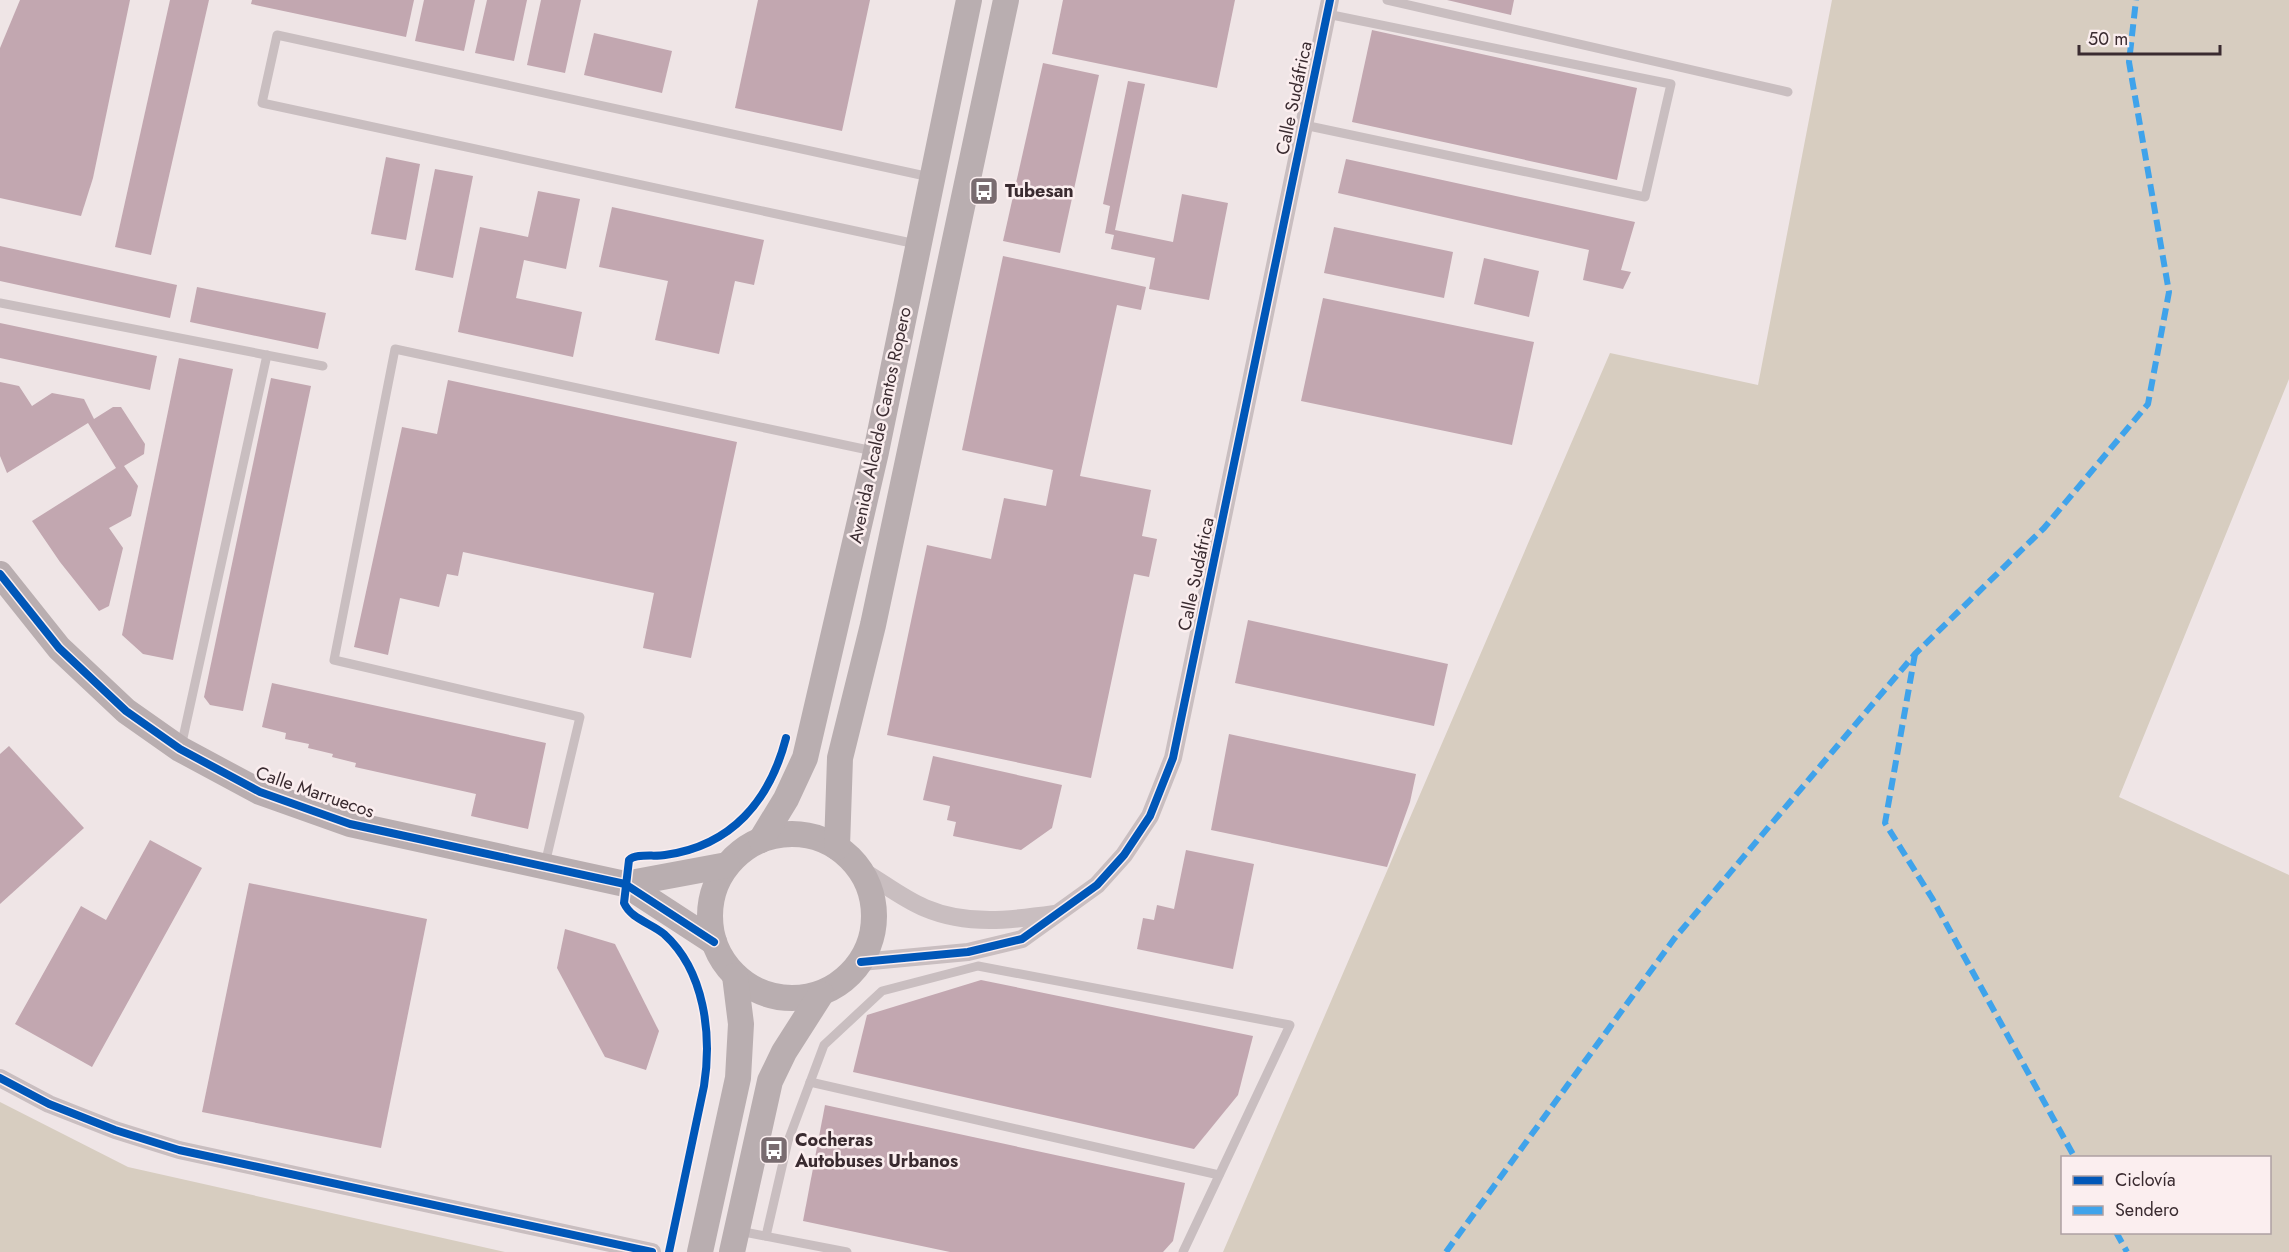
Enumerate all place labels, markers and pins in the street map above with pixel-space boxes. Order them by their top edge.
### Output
bus stop icon: Tubesan [968,175,1000,207]
place label: Tubesan [1005,178,1074,204]
place label: Cocheras Autobuses Urbanos [794,1127,958,1174]
bus stop icon: Cocheras Autobuses Urbanos [758,1134,790,1166]

